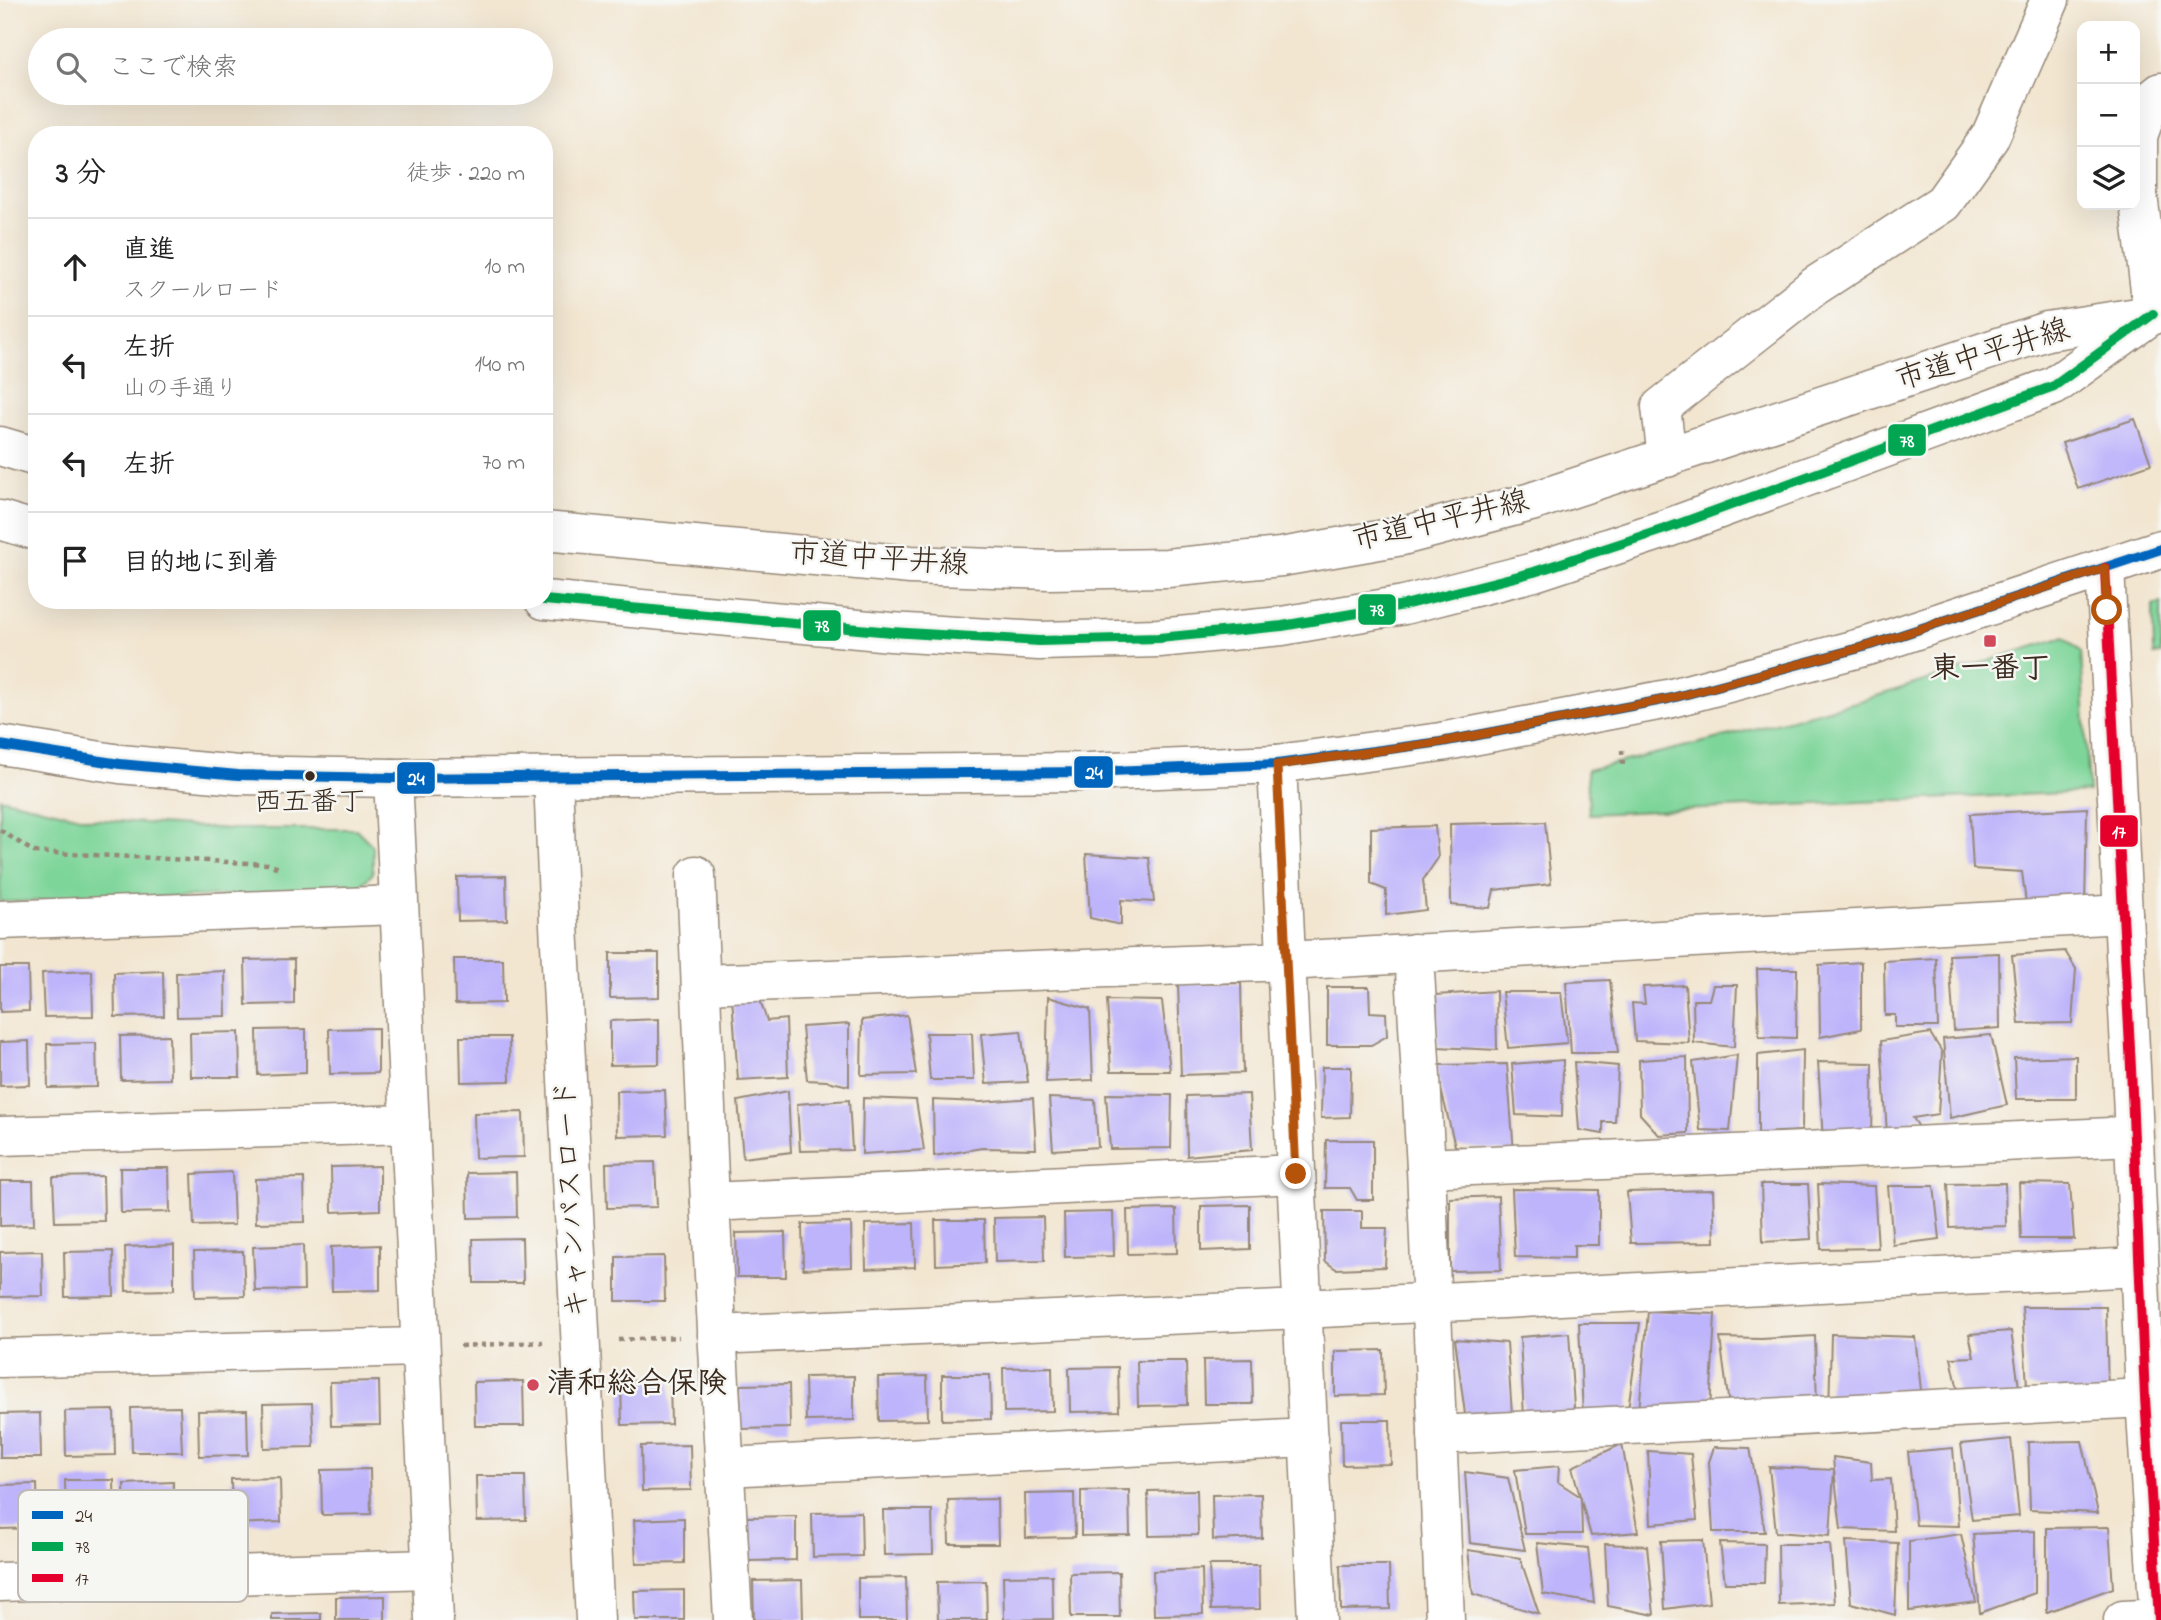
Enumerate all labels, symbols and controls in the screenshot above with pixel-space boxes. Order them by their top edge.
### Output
map controls [2077,21,2140,210]
button: + [2077,21,2140,84]
search box [28,28,553,105]
icon: search [52,48,90,86]
text: ここで検索 [108,50,238,88]
button: − [2077,84,2140,147]
button: layers [2077,147,2140,210]
text: 3 分 [56,153,106,197]
text: 徒歩 · 220 m [406,158,525,191]
text: 直進 [123,232,175,270]
icon: ahead [56,248,94,286]
text: 10 m [484,251,525,284]
text: スクールロード [123,275,283,308]
street label: 市道中平井線 [1891,309,2075,403]
text: 左折 [123,330,175,368]
icon: left [56,346,94,384]
text: 140 m [475,349,525,382]
text: 山の手通り [123,373,238,406]
line badge: 78 [1887,423,1927,457]
text: 78 [1900,429,1914,456]
icon: left [56,444,94,482]
text: 左折 [123,447,175,485]
text: 70 m [482,447,525,480]
street label: 市道中平井線 [1348,480,1534,564]
street label: 市道中平井線 [788,532,970,588]
icon: arrive [56,542,94,580]
text: 目的地に到着 [123,545,279,583]
line badge: 78 [1357,593,1397,626]
route start [2091,594,2122,625]
text: 78 [1370,598,1384,625]
line badge: 78 [802,609,842,642]
text: 78 [815,614,829,641]
marker: 東一番丁 [1982,633,1998,649]
place label: 東一番丁 [1930,648,2050,692]
line badge: 24 [1073,755,1114,789]
line badge: 24 [396,761,436,795]
text: 24 [1084,761,1103,788]
text: 24 [406,767,425,794]
marker: 西五番丁 [303,769,317,783]
place label: 西五番丁 [254,783,366,824]
line badge: 17 [2099,814,2139,848]
text: 17 [2112,820,2126,847]
street label: キャンパスロード [545,1079,601,1319]
route end [1280,1158,1311,1189]
place label: 清和総合保険 [547,1363,727,1407]
marker: 清和総合保険 [525,1377,541,1393]
legend [18,1490,248,1602]
text: 24 [75,1504,92,1531]
text: 78 [75,1535,90,1562]
text: 17 [75,1567,89,1594]

